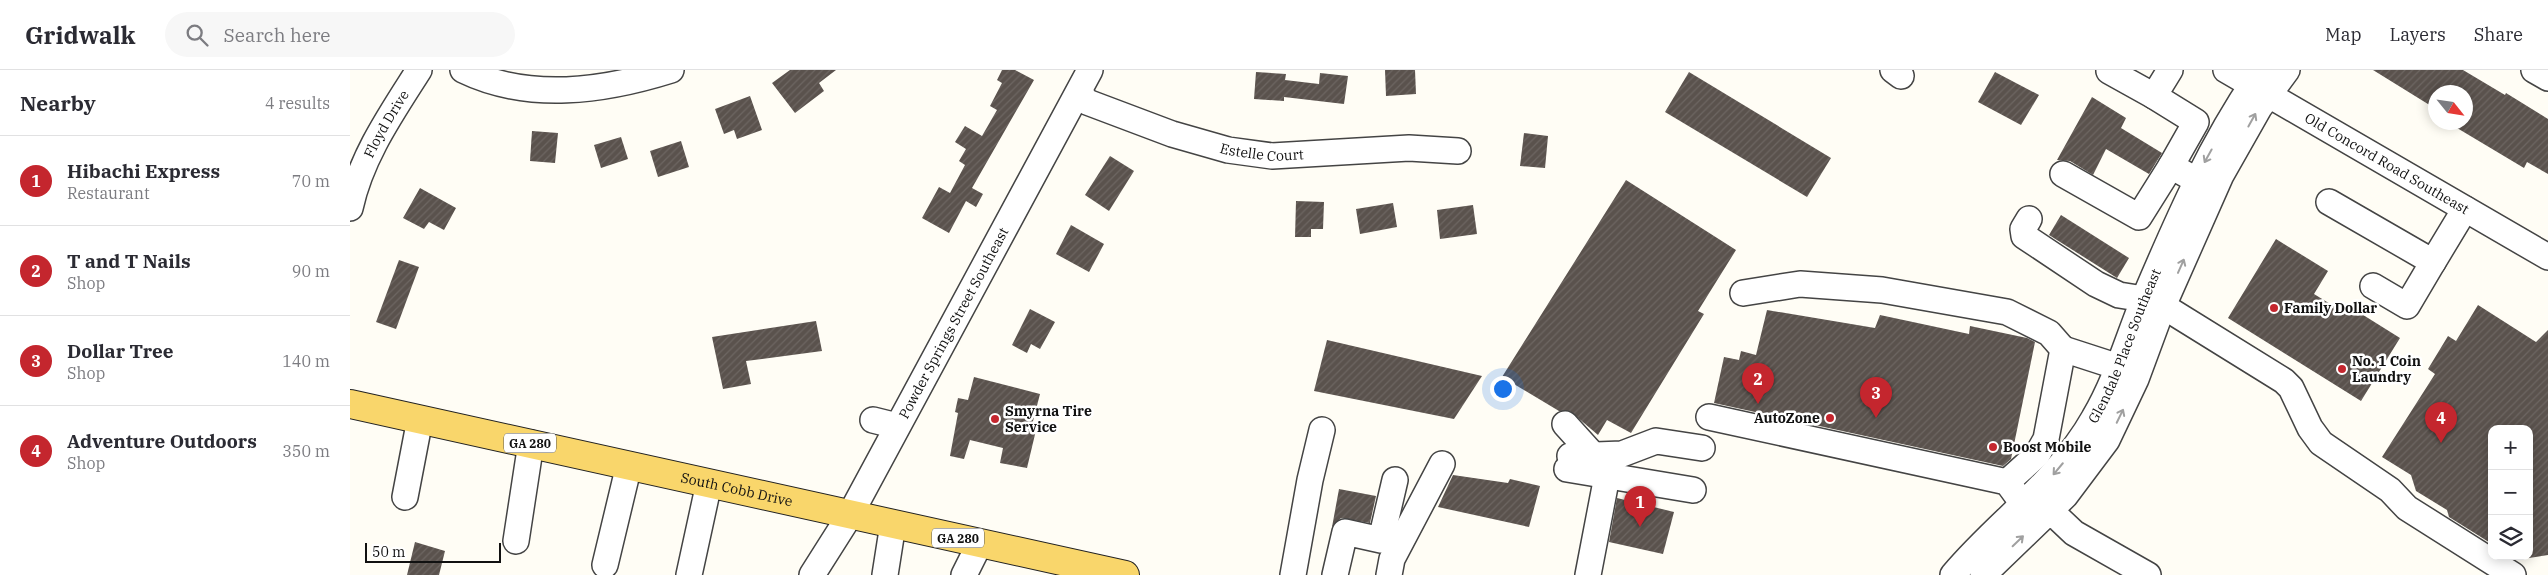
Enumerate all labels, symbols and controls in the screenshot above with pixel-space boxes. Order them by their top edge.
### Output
search box [165,12,515,57]
text: Gridwalk [25,19,135,51]
icon: search [183,21,211,49]
text: Search here [223,23,331,47]
text: Map [2325,23,2362,46]
text: Layers [2390,23,2446,46]
text: Share [2474,23,2523,46]
north arrow [2428,85,2473,130]
street label: Floyd Drive [360,87,413,161]
text: Nearby [20,89,96,117]
text: 4 results [265,93,330,113]
street label: Old Concord Road Southeast [2301,109,2472,218]
one-way arrow [2248,113,2258,128]
street label: Estelle Court [1218,139,1304,165]
one-way arrow [2203,148,2212,163]
text: Hibachi Express [67,159,220,183]
text: 1 [31,171,41,191]
text: 70 m [292,171,330,191]
text: Restaurant [67,183,150,203]
street label: Powder Springs Street Southeast [895,224,1012,422]
text: T and T Nails [67,249,191,273]
one-way arrow [2176,259,2186,274]
text: 2 [31,261,41,281]
text: 90 m [292,261,330,281]
street label: Glendale Place Southeast [2084,266,2165,427]
text: Shop [67,273,105,293]
place label: Family Dollar [2284,299,2377,317]
marker: Family Dollar [2268,302,2280,314]
text: Dollar Tree [67,339,174,363]
text: 3 [31,351,41,371]
text: 140 m [282,351,330,371]
place label: No. 1 Coin Laundry [2352,352,2421,386]
text: Shop [67,363,105,383]
pin: 2 [1742,363,1774,404]
marker: No. 1 Coin Laundry [2336,363,2348,375]
your location [1490,376,1516,402]
pin: 3 [1860,377,1892,418]
place label: Smyrna Tire Service [1005,402,1092,436]
pin: 4 [2425,402,2457,443]
place label: AutoZone [1754,409,1820,427]
one-way arrow [2116,409,2125,424]
marker: AutoZone [1824,412,1836,424]
marker: Smyrna Tire Service [989,413,1001,425]
map controls [2488,425,2533,560]
button: + [2488,425,2533,470]
text: Adventure Outdoors [67,429,257,453]
road number: GA 280 [504,433,556,452]
place label: Boost Mobile [2003,438,2091,456]
text: 4 [31,441,41,461]
text: 350 m [282,441,330,461]
marker: Boost Mobile [1987,441,1999,453]
text: Shop [67,453,105,473]
one-way arrow [2052,463,2063,476]
street label: South Cobb Drive [679,468,794,510]
button: − [2488,470,2533,515]
pin: 1 [1624,486,1656,527]
button: layers [2488,515,2533,560]
road number: GA 280 [932,528,984,548]
one-way arrow [2011,535,2024,547]
scale bar [365,540,501,563]
text: 50 m [372,543,405,561]

